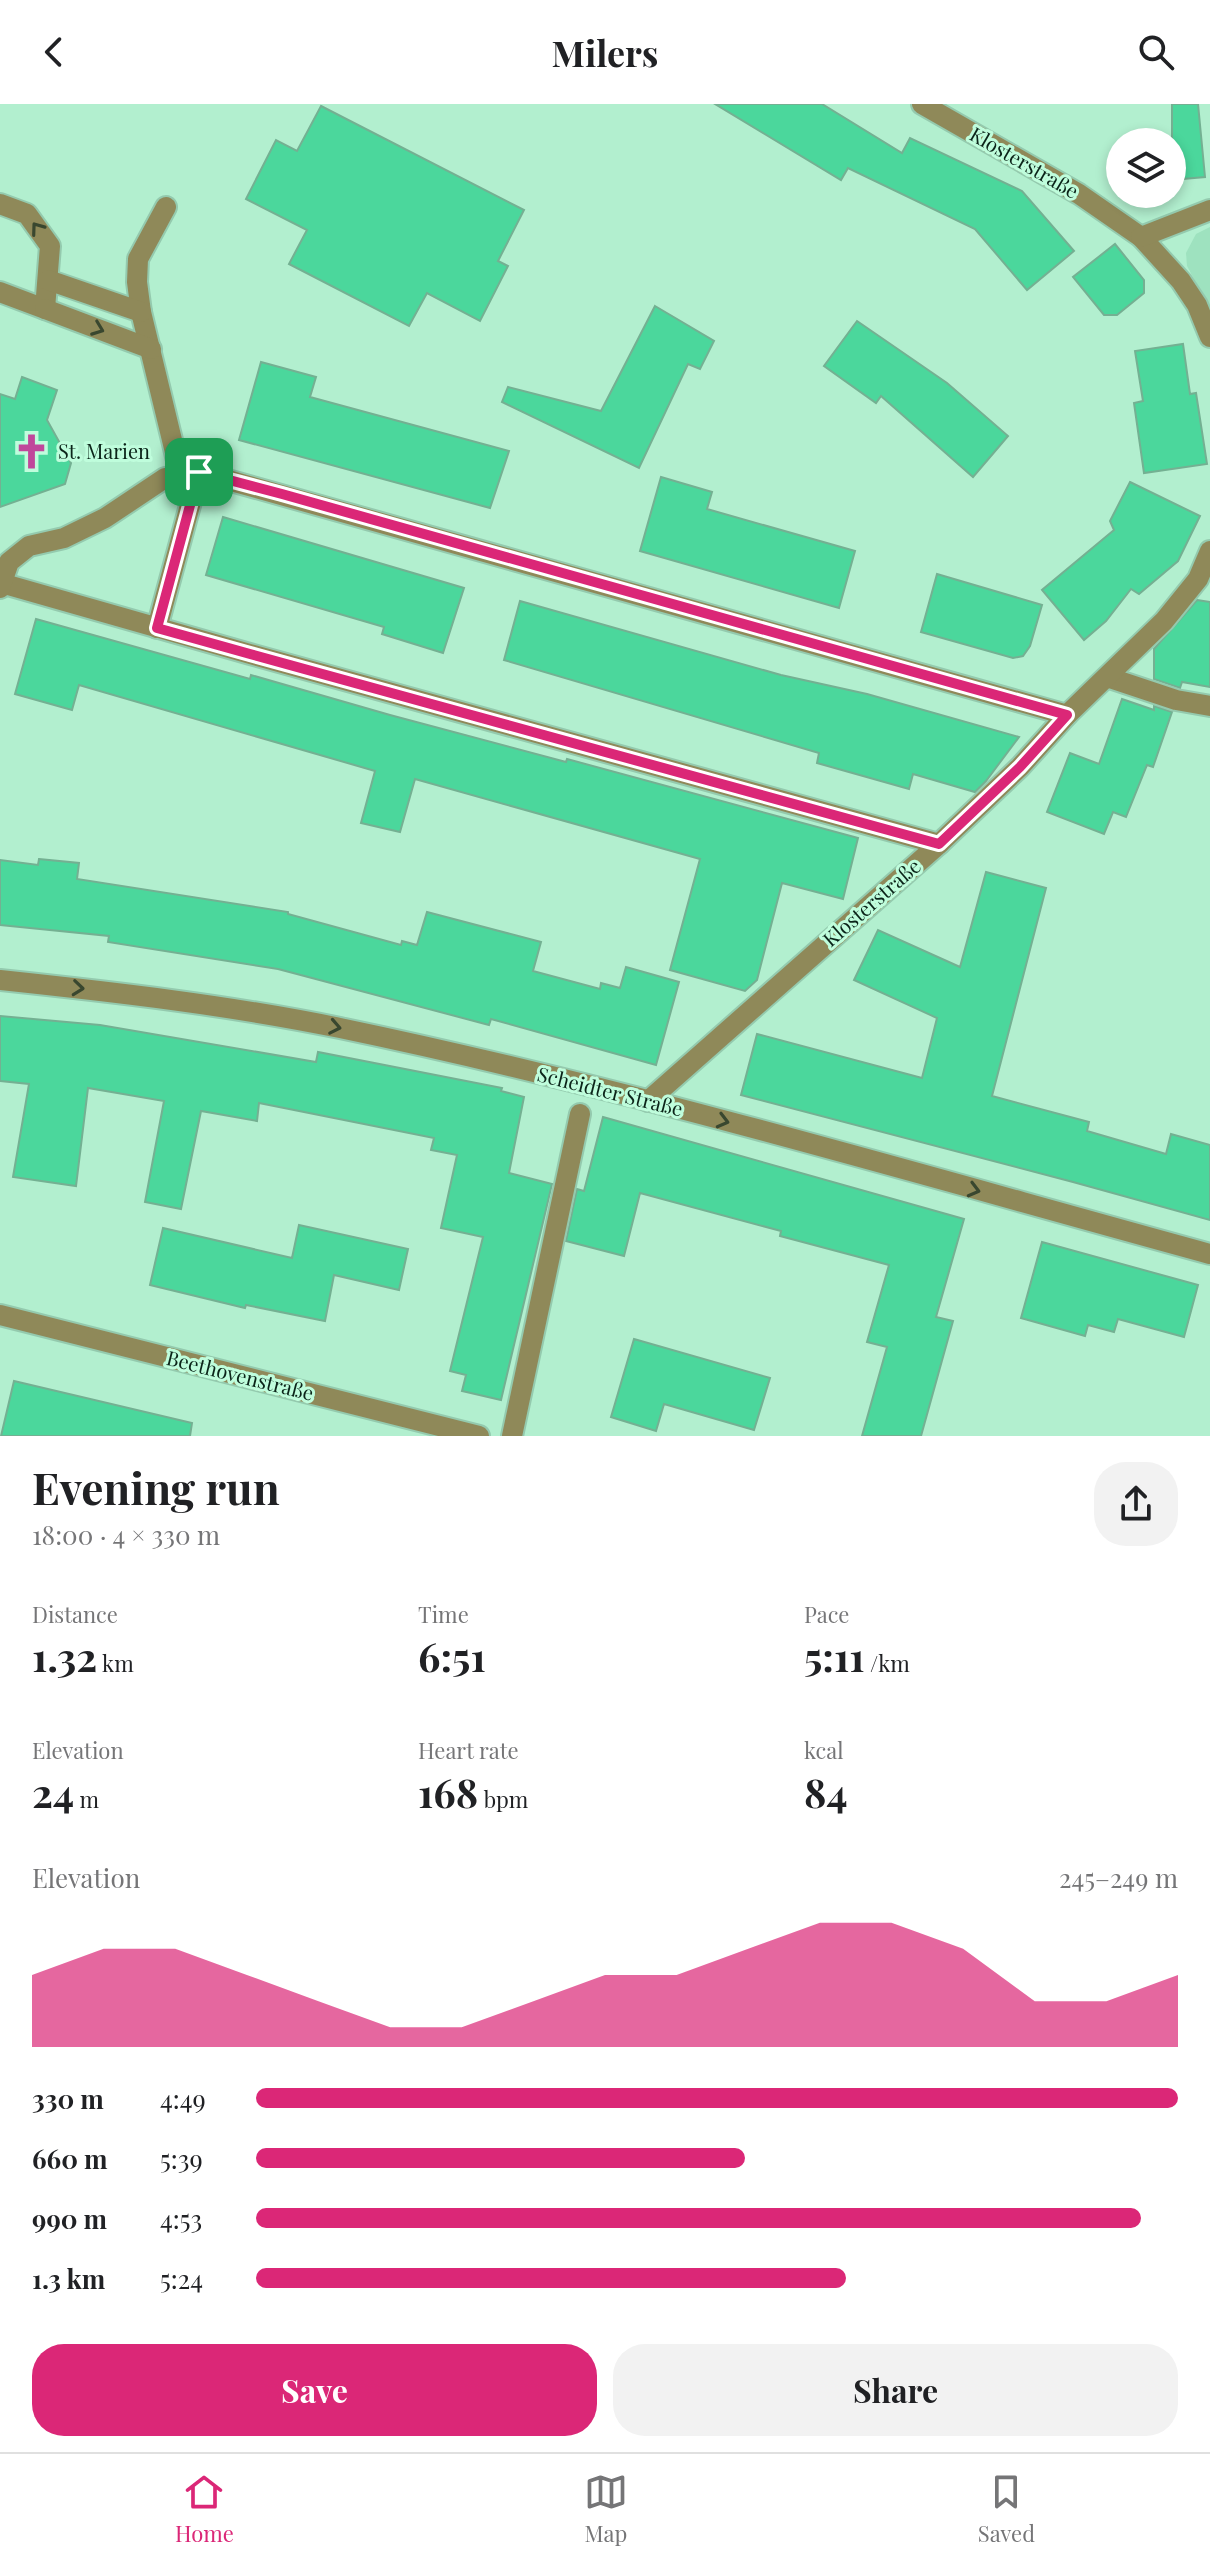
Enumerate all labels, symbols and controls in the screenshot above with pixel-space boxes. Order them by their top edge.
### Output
text: Milers [552,28,658,76]
icon: back [32,30,76,74]
icon: search [1134,30,1178,74]
street label: Klosterstraße [965,120,1084,204]
map controls [1106,128,1186,208]
button: layers [1106,128,1186,208]
one-way arrow [32,222,47,236]
one-way arrow [90,319,104,336]
church icon: St. Marien [13,433,51,471]
place label: St. Marien [58,437,150,464]
pin [165,438,233,506]
icon: arrive [177,450,221,494]
street label: Klosterstraße [816,852,926,952]
one-way arrow [71,980,84,997]
one-way arrow [328,1018,341,1035]
street label: Scheidter Straße [535,1059,686,1122]
one-way arrow [716,1112,730,1129]
one-way arrow [967,1180,981,1197]
street label: Beethovenstraße [164,1343,317,1406]
text: Evening run [32,1457,280,1516]
button: share [1094,1462,1178,1546]
text: 18:00 · 4 × 330 m [32,1517,220,1552]
text: Distance [32,1599,118,1629]
text: Time [418,1599,469,1629]
text: Pace [804,1599,850,1629]
text: 1.32 [32,1629,97,1682]
text: 6:51 [418,1629,486,1682]
text: 5:11 [804,1629,865,1682]
text: km [97,1648,134,1678]
text: /km [865,1648,910,1678]
text: Elevation [32,1735,124,1765]
text: Heart rate [418,1735,519,1765]
text: kcal [804,1735,843,1765]
text: 24 [32,1765,74,1818]
text: 168 [418,1765,478,1818]
text: 84 [804,1765,848,1818]
text: m [74,1784,99,1814]
text: bpm [478,1784,528,1814]
text: Elevation [32,1860,140,1895]
text: 245–249 m [1059,1860,1178,1895]
text: 330 m [32,2081,104,2116]
text: 4:49 [160,2081,206,2116]
text: 660 m [32,2141,108,2176]
text: 5:39 [160,2141,203,2176]
text: 990 m [32,2201,107,2236]
text: 4:53 [160,2201,202,2236]
text: 1.3 km [32,2261,105,2296]
text: 5:24 [160,2261,203,2296]
button: Save [32,2344,597,2436]
button: Share [613,2344,1178,2436]
tab: Home [175,2470,234,2548]
tab: Map [584,2470,628,2548]
tab: Saved [978,2470,1035,2548]

